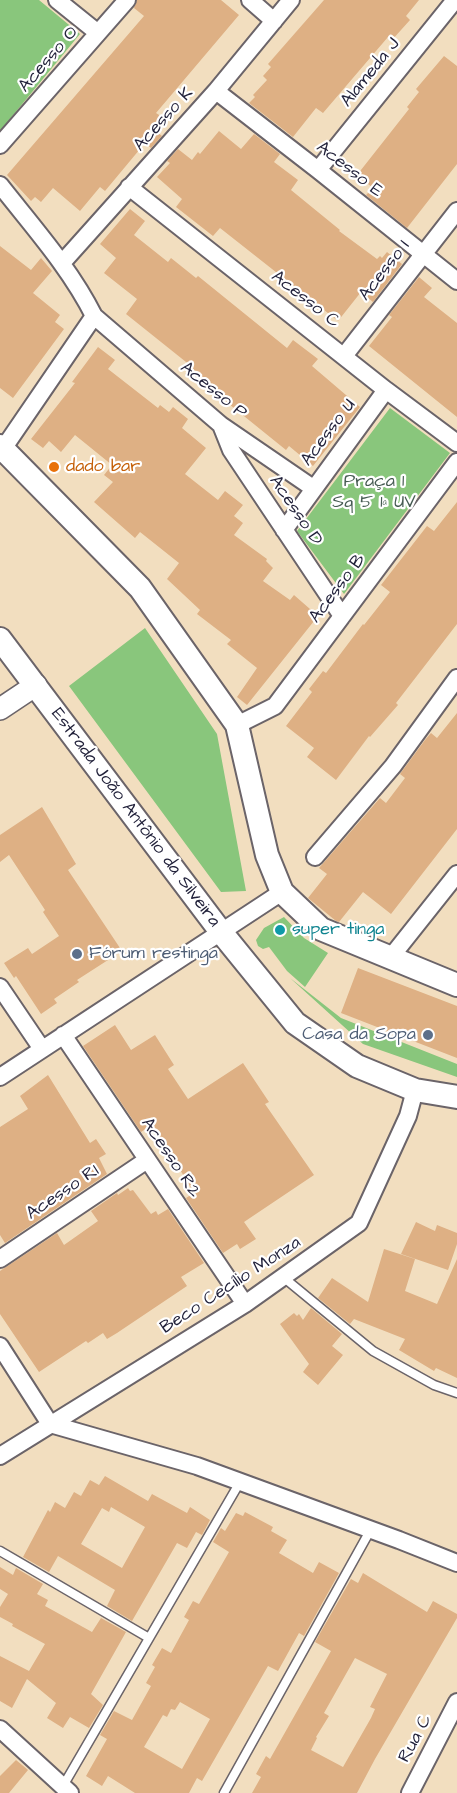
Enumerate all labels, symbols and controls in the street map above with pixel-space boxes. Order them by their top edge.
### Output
street label: Acesso O [15,23,83,97]
street label: Alameda J [337,34,405,112]
street label: Acesso K [130,83,198,157]
street label: Acesso E [311,137,387,203]
street label: Acesso I [355,236,415,306]
street label: Acesso C [267,267,343,333]
street label: Acesso P [175,358,251,424]
street label: Acesso U [297,395,361,471]
place label: dado bar [66,456,140,478]
marker: dado bar [47,460,61,474]
park label: Praça 1 Sq 5 1ª UV [332,471,416,514]
street label: Acesso D [264,472,326,550]
street label: Acesso B [305,550,371,628]
street label: Estrada João Antônio da Silveira [46,704,224,932]
place label: super tinga [292,919,385,941]
marker: super tinga [273,923,287,937]
place label: Fórum restinga [89,943,218,965]
marker: Fórum restinga [70,947,84,961]
place label: Casa da Sopa [302,1024,416,1046]
marker: Casa da Sopa [421,1028,435,1042]
street label: Acesso R2 [136,1114,204,1202]
street label: Acesso R1 [22,1161,104,1225]
street label: Beco Cecílio Monza [157,1233,305,1339]
street label: Rua C [394,1711,438,1767]

